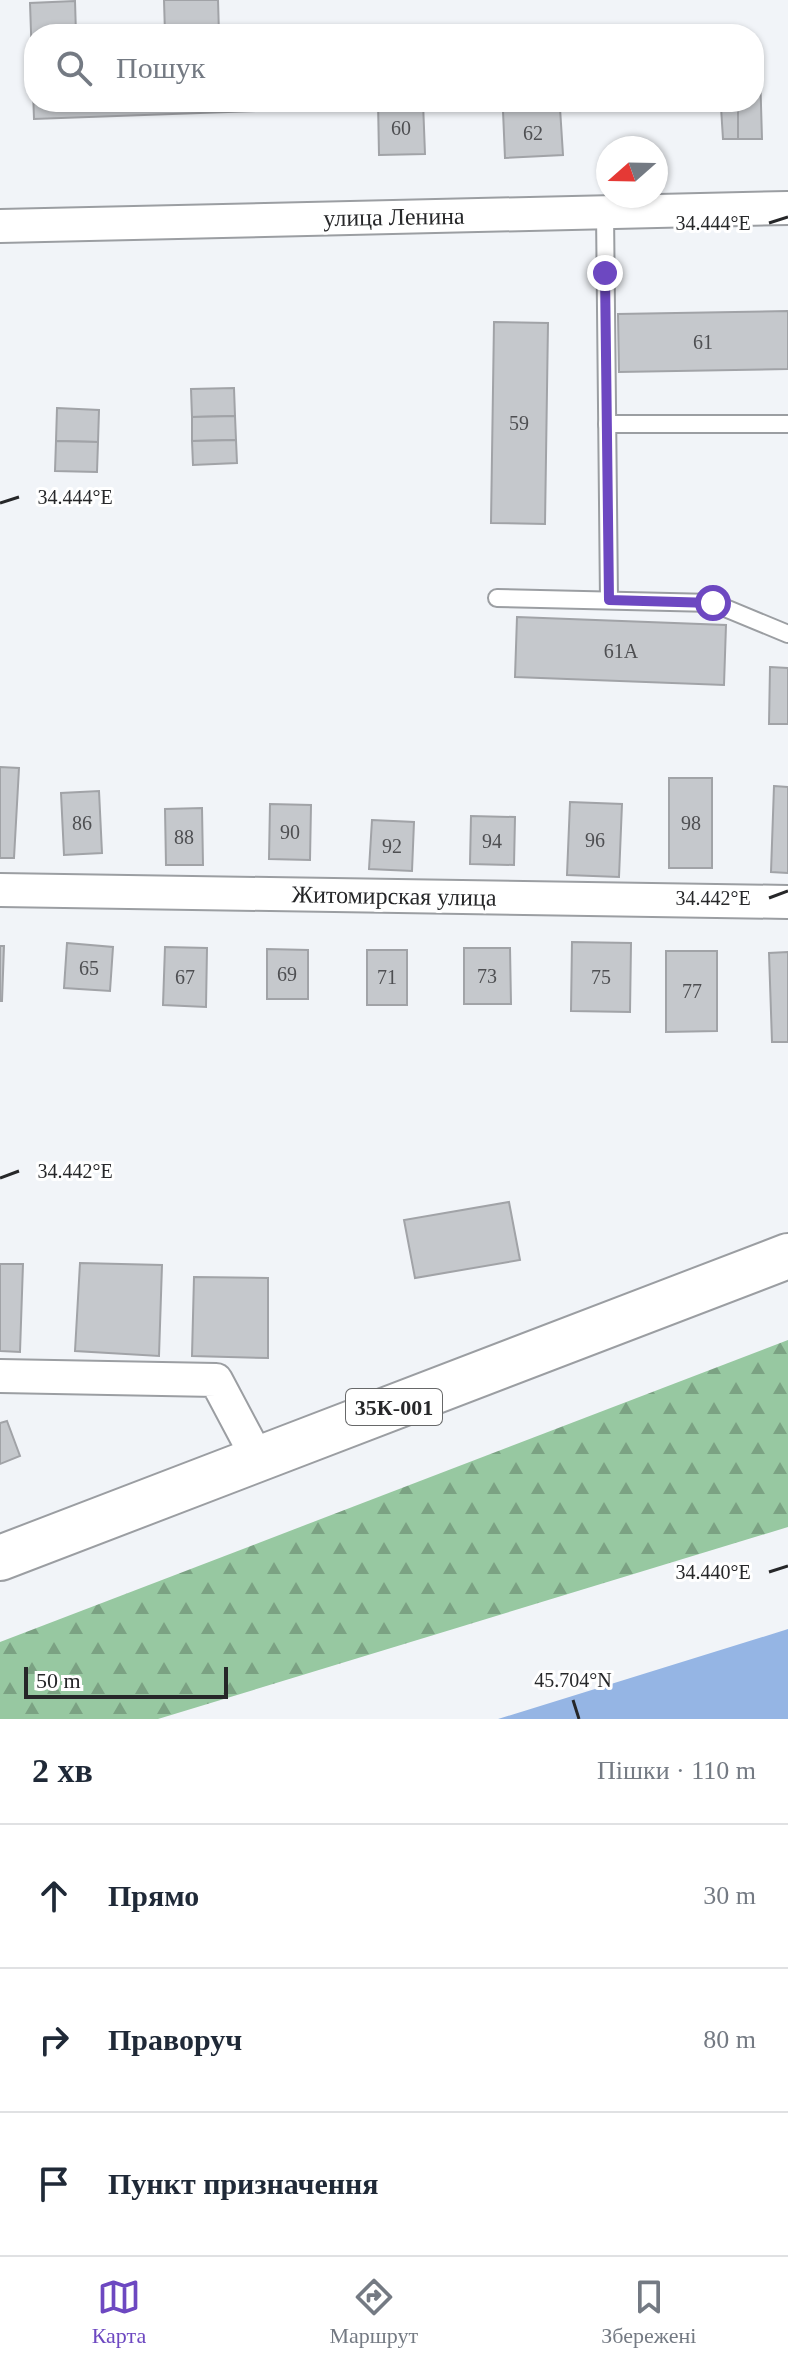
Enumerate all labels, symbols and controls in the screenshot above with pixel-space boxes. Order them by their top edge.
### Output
search box [24,24,764,112]
icon: search [52,46,96,90]
text: Пошук [116,51,205,84]
house number: 60 [391,117,411,139]
house number: 62 [523,122,543,144]
north arrow [596,136,668,208]
street label: улица Ленина [323,203,465,231]
text: 34.444°E [675,212,751,234]
route end [587,255,623,291]
house number: 61 [693,331,713,353]
house number: 59 [509,412,529,434]
text: 34.444°E [37,486,113,508]
route start [695,585,731,621]
house number: 61А [604,640,639,662]
house number: 86 [72,812,92,834]
house number: 98 [681,812,701,834]
house number: 90 [280,821,300,843]
house number: 88 [174,826,194,848]
house number: 96 [585,829,605,851]
house number: 94 [482,830,502,852]
house number: 92 [382,835,402,857]
street label: Житомирская улица [291,881,497,911]
text: 34.442°E [675,887,751,909]
house number: 65 [79,957,99,979]
house number: 69 [277,963,297,985]
house number: 73 [477,965,497,987]
house number: 67 [175,966,195,988]
house number: 71 [377,966,397,988]
house number: 75 [591,966,611,988]
house number: 77 [682,980,702,1002]
text: 34.442°E [37,1160,113,1182]
road number: 35К-001 [346,1389,442,1425]
text: 34.440°E [675,1561,751,1583]
scale bar [24,1663,228,1699]
text: 50 m [36,1668,81,1693]
text: 45.704°N [534,1669,612,1691]
text: 2 хв [32,1752,93,1789]
text: Пішки · 110 m [597,1756,756,1785]
icon: ahead [32,1874,76,1918]
text: Прямо [108,1879,199,1912]
text: 30 m [703,1881,756,1910]
icon: right [32,2018,76,2062]
text: Праворуч [108,2023,242,2056]
text: 80 m [703,2025,756,2054]
icon: arrive [32,2162,76,2206]
text: Пункт призначення [108,2167,379,2200]
tab: Карта [92,2275,146,2349]
tab: Маршрут [329,2275,418,2349]
tab: Збережені [601,2275,696,2349]

